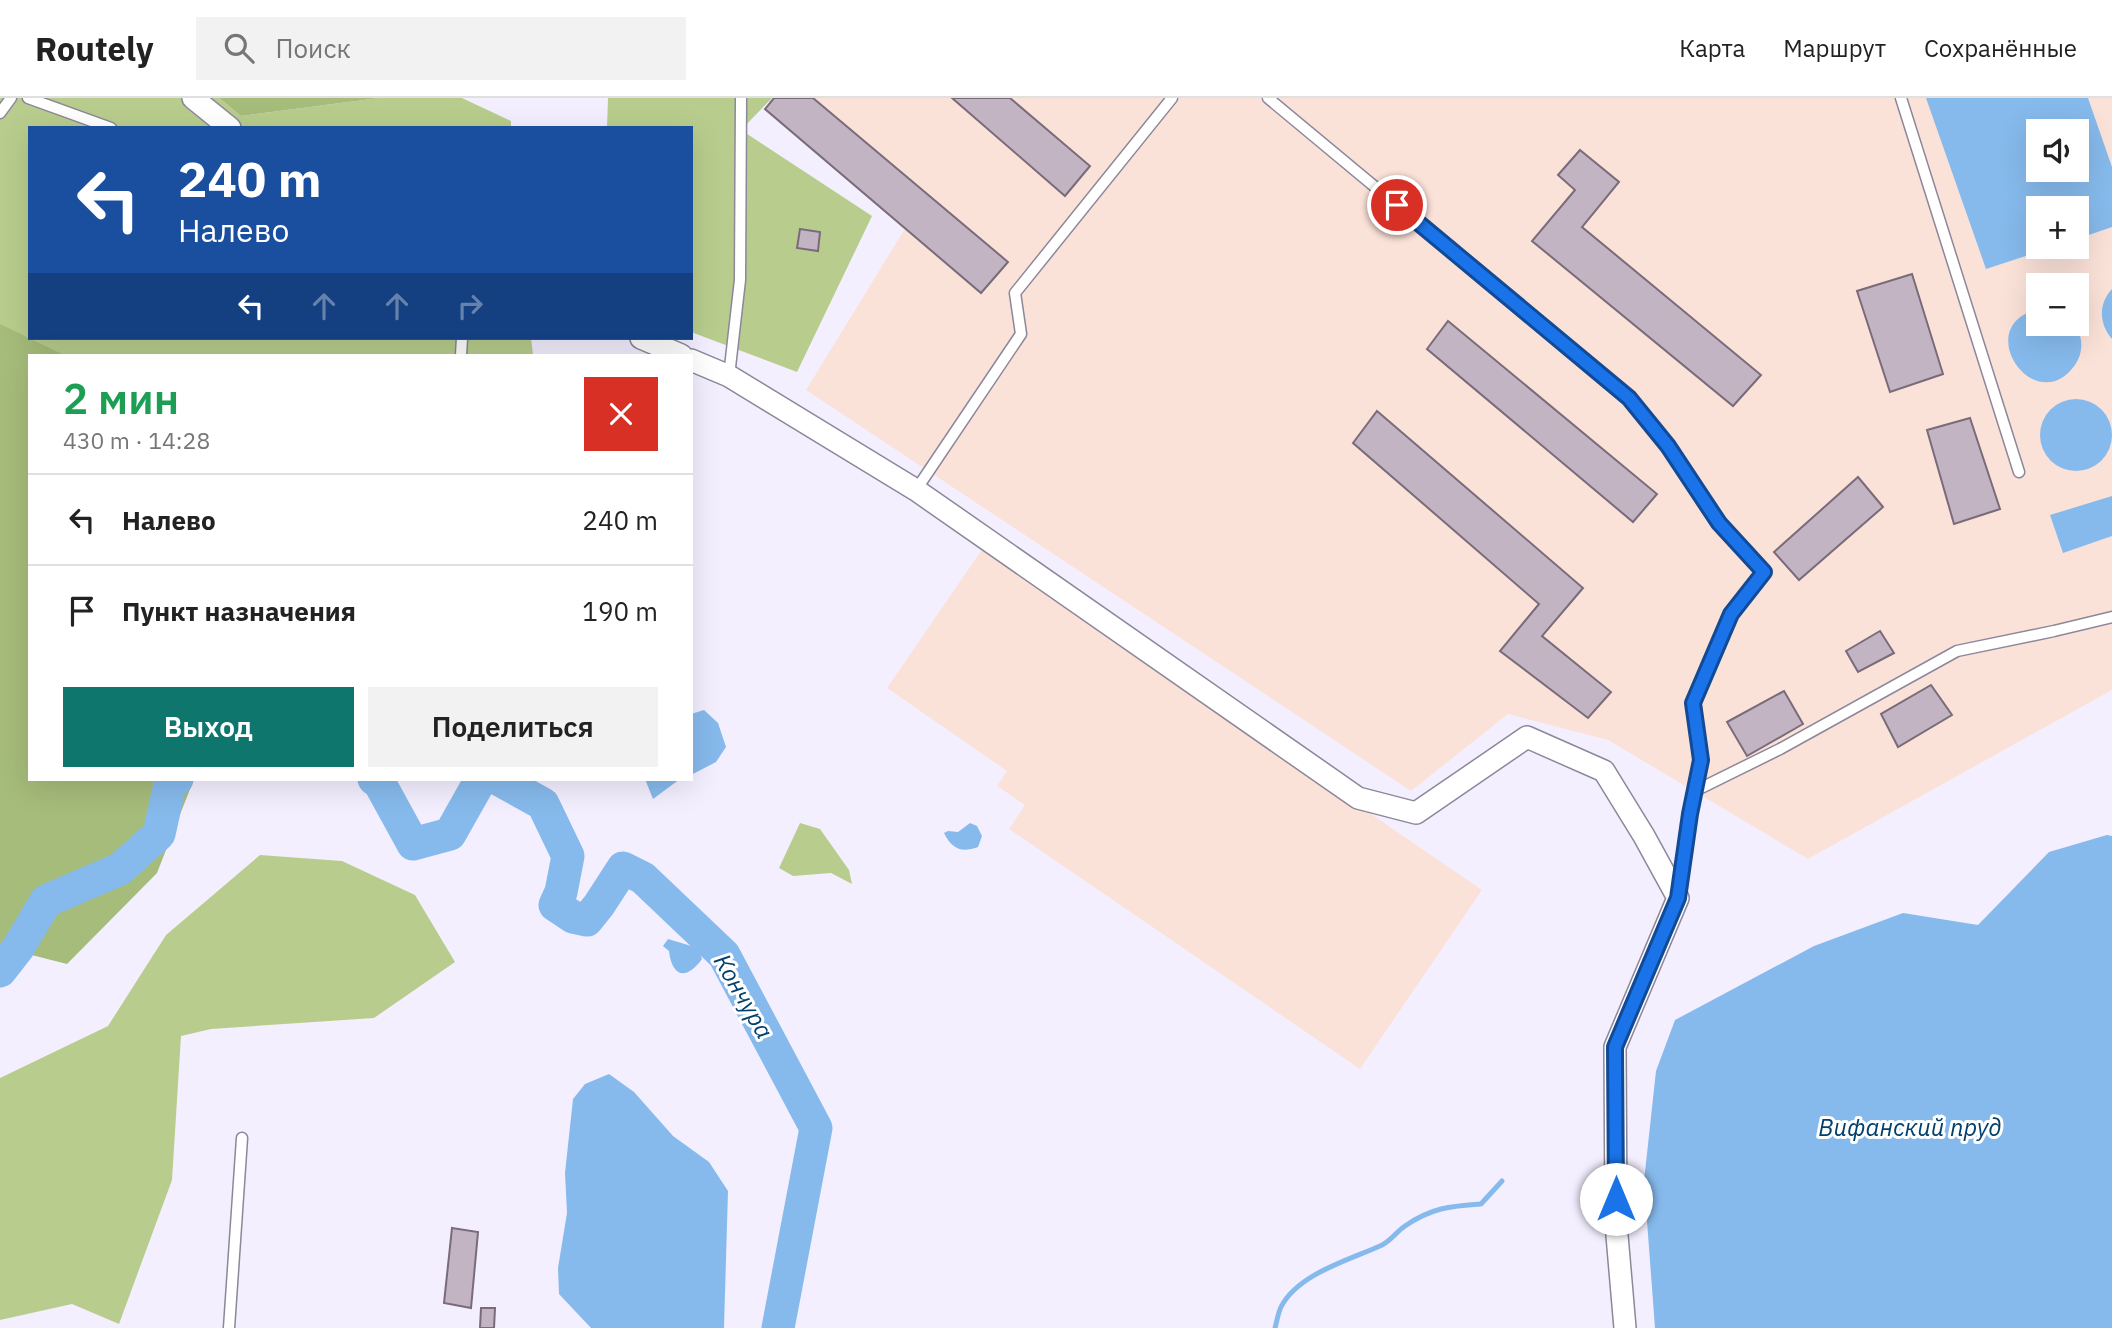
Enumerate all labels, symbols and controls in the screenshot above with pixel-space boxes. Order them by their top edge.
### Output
search box [196,17,686,80]
text: Routely [35,27,154,70]
icon: search [220,29,258,67]
text: Поиск [276,31,351,65]
text: Карта [1679,32,1745,64]
text: Маршрут [1783,32,1886,64]
text: Сохранённые [1924,32,2077,64]
map controls [2026,119,2089,336]
button: sound [2026,119,2089,182]
text: 240 m [178,147,322,210]
icon: left [63,154,154,245]
pin [1367,175,1427,235]
icon: arrive [1378,186,1416,224]
button: + [2026,196,2089,259]
text: Налево [178,209,289,251]
button: − [2026,273,2089,336]
icon: left [232,287,270,325]
icon: ahead [305,287,343,325]
icon: ahead [378,287,416,325]
icon: right [451,287,489,325]
text: 2 мин [63,371,179,426]
button: close [584,377,658,451]
text: 430 m · 14:28 [63,425,210,455]
icon: left [63,501,101,539]
text: Налево [122,503,216,537]
text: 240 m [582,503,658,537]
icon: arrive [63,592,101,630]
text: Пункт назначения [122,594,356,628]
text: 190 m [582,594,658,628]
button: Выход [63,687,354,767]
button: Поделиться [368,687,658,767]
water label: Кончура [707,948,781,1044]
water label: Вифанский пруд [1818,1111,2002,1143]
position arrow [1579,1162,1653,1236]

